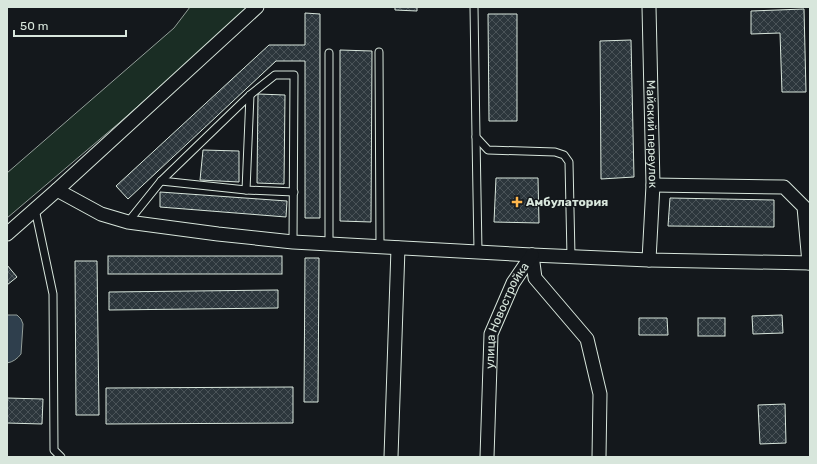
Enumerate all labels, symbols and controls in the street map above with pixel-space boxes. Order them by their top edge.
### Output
scale bar [14,12,126,38]
text: 50 m [20,19,48,33]
street label: Майский переулок [644,80,660,189]
place label: Амбулатория [526,195,608,209]
marker: Амбулатория [511,196,523,208]
street label: улица Новостройка [483,260,532,369]

